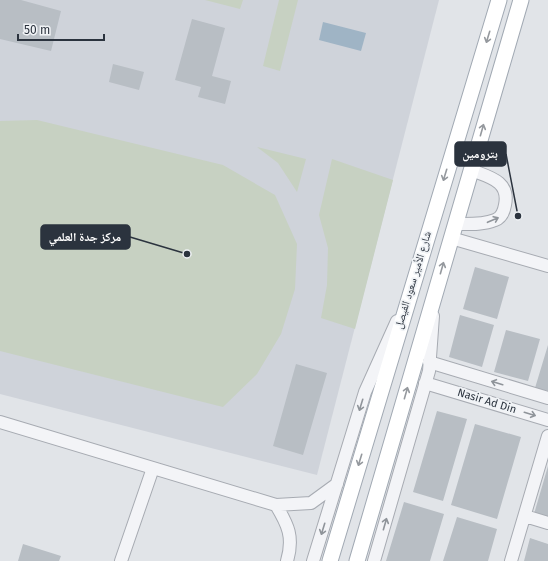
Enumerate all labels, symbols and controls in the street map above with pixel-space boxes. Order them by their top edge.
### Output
scale bar [18,16,104,42]
text: 50 m [24,23,50,37]
one-way arrow [484,31,491,44]
one-way arrow [479,123,486,136]
callout: بترومين [455,142,506,166]
text: بترومين [462,147,498,162]
one-way arrow [441,168,448,181]
one-way arrow [487,215,499,223]
callout: مركز جدة العلمي [41,225,130,249]
text: مركز جدة العلمي [49,230,122,247]
street label: شارع الأمير سعود الفيصل [392,230,434,330]
one-way arrow [439,262,446,275]
one-way arrow [491,379,504,386]
street label: Nasir Ad Din [456,386,518,416]
one-way arrow [403,387,410,400]
one-way arrow [356,399,364,411]
one-way arrow [523,411,536,418]
one-way arrow [356,453,363,466]
one-way arrow [381,517,389,530]
one-way arrow [319,523,326,536]

